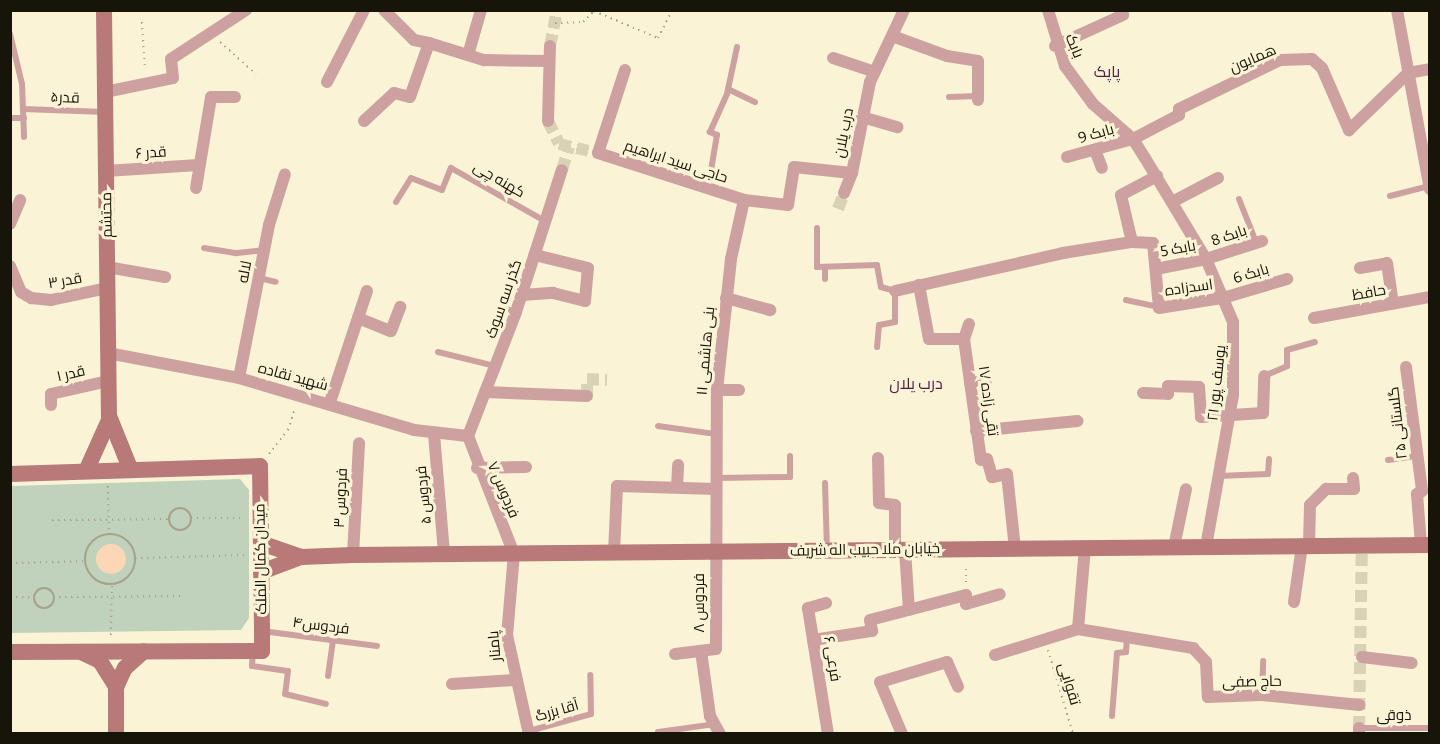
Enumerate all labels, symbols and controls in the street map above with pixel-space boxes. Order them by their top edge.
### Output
street label: بابک [1061,31,1087,61]
street label: همایون [1227,41,1279,77]
district label: پاپک [1094,62,1120,82]
street label: قدر۵ [50,88,80,108]
street label: درب یلان [830,107,858,159]
street label: بابک 9 [1076,120,1116,148]
street label: حاجی سید ابراهیم [622,137,730,187]
street label: قدر ۶ [135,143,167,163]
street label: کهنه چی [470,158,528,202]
street label: محتشم [98,192,116,238]
street label: بابک 8 [1209,222,1249,250]
street label: بابک 5 [1159,237,1197,261]
street label: گذر سه سوک [482,257,526,341]
street label: لاله [234,259,256,285]
street label: بابک 6 [1231,260,1271,288]
street label: قدر ۳ [47,269,83,293]
street label: اسدزاده [1164,276,1214,300]
street label: حافظ [1351,281,1387,305]
street label: بنی هاشمی ۱۱ [693,306,719,396]
street label: یوسف پور ۲۱ [1204,344,1230,422]
street label: شهید نقاده [256,359,330,395]
street label: قدر ۱ [55,362,87,386]
street label: تقی زاده ۱۷ [974,365,1002,437]
district label: درب یلان [889,374,943,394]
street label: گلستانی ۲۵ [1385,386,1411,460]
street label: فردوس ۷ [483,459,523,521]
street label: فردوس ۵ [412,465,436,525]
street label: فردوس ۳ [330,467,352,529]
street label: میدان کمال الملک [251,503,271,615]
street label: خیابان ملا حبیب اله شریف [790,540,940,560]
street label: فردوس ۸ [691,573,709,633]
street label: فردوس۴ [292,614,350,638]
street label: پامنار [485,630,505,662]
street label: فرعی ۶ [820,635,844,683]
street label: تقوایی [1054,661,1084,707]
street label: حاج صفی [1222,672,1282,692]
street label: آقا بزرگ [533,696,581,726]
street label: ذوقی [1377,707,1411,725]

